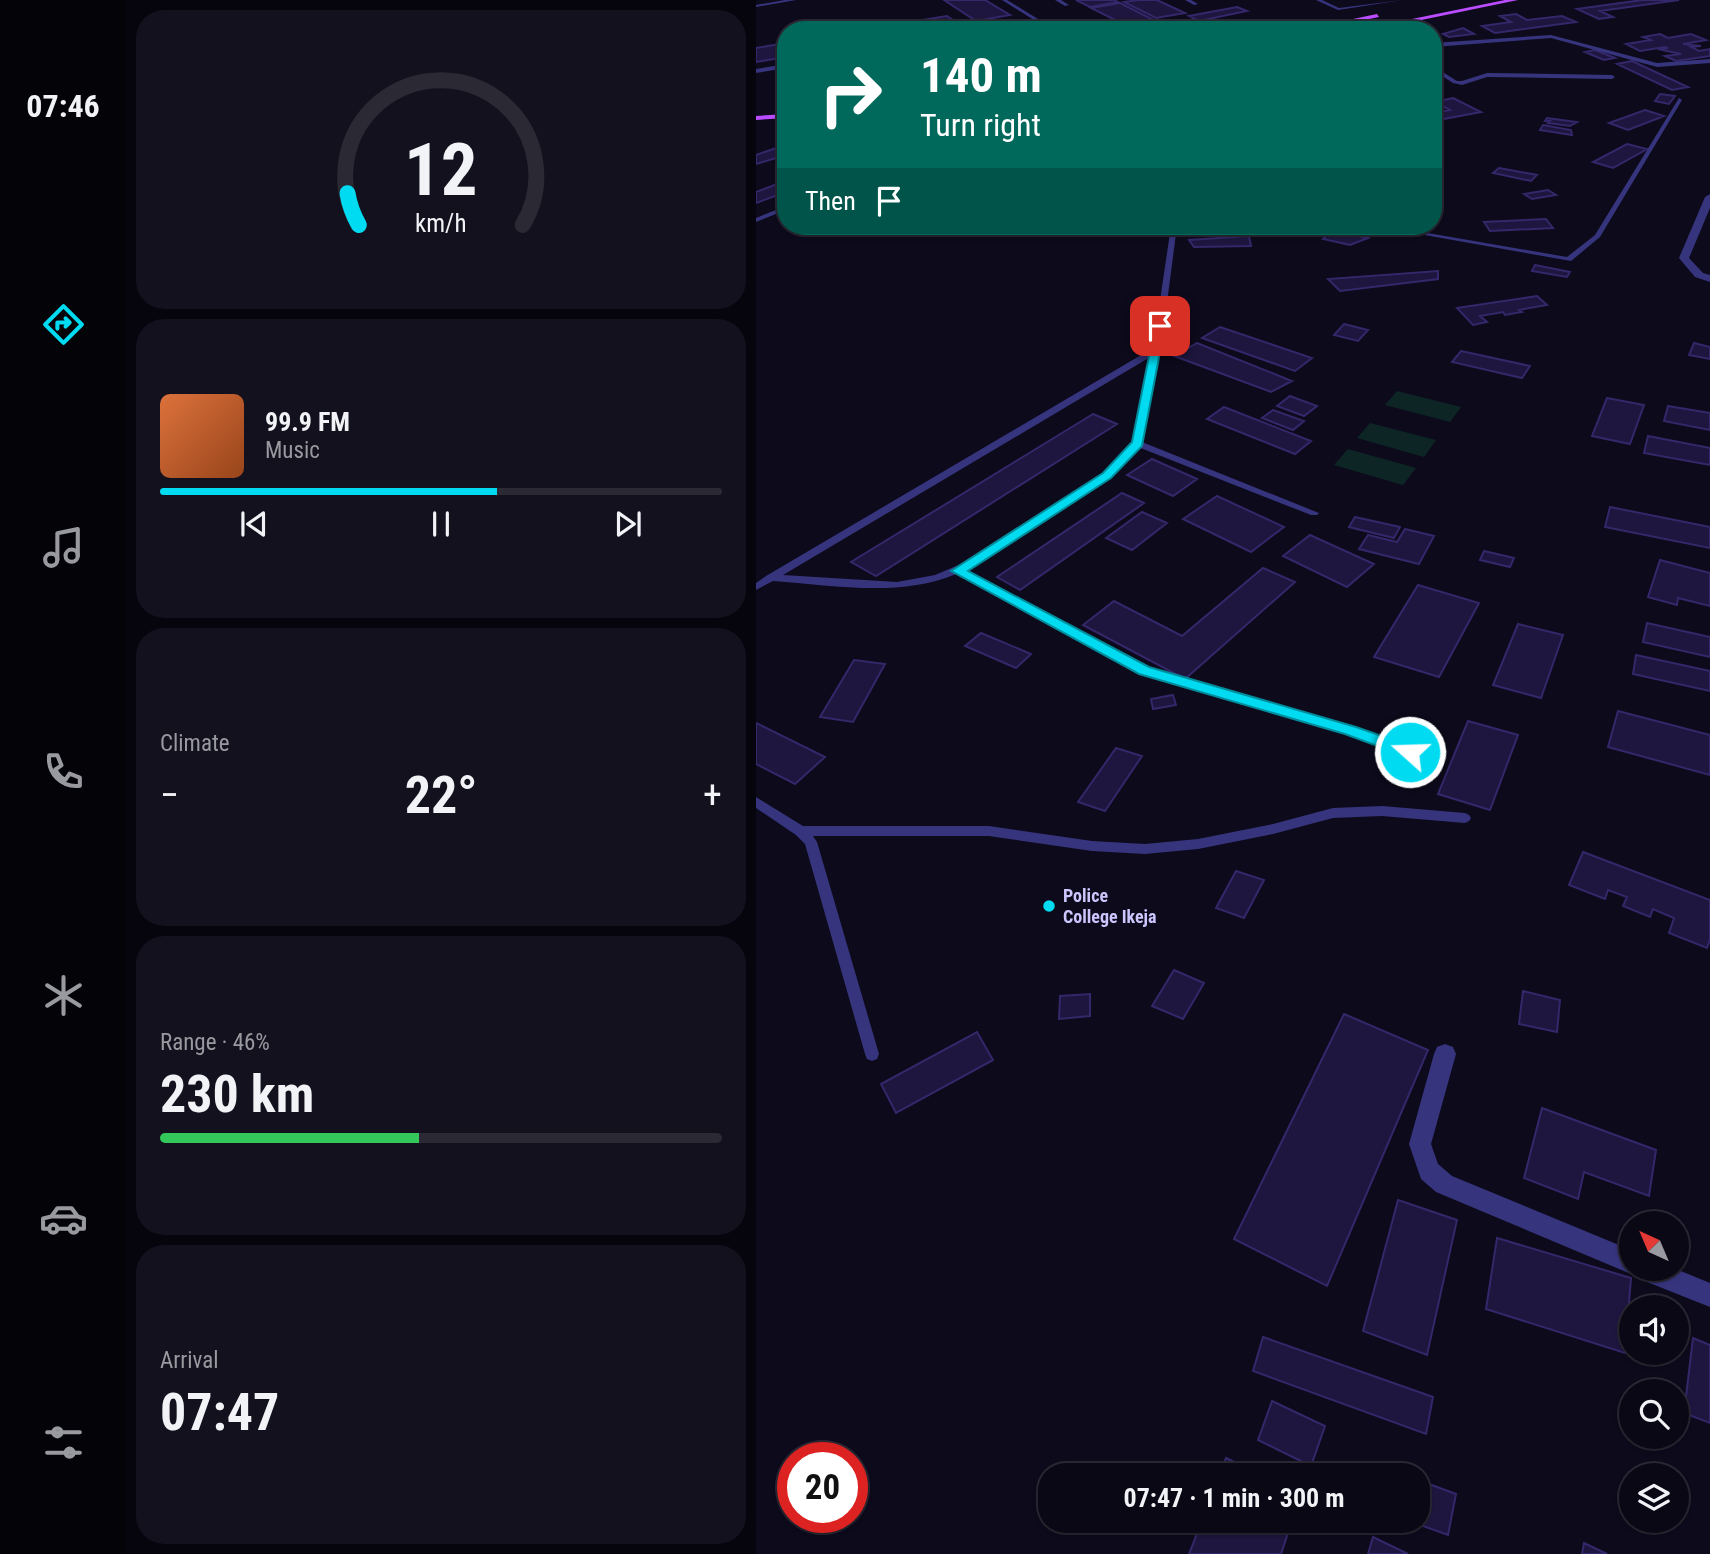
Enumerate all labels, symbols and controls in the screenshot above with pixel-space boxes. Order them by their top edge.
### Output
text: 140 m [920,47,1042,104]
icon: right [805,49,896,140]
text: 07:46 [26,87,100,125]
text: Turn right [920,106,1041,144]
text: 12 [404,128,478,214]
icon: arrive [870,182,908,220]
text: Then [805,186,856,216]
text: km/h [415,209,467,238]
pin [1130,296,1190,356]
icon: directions [39,300,88,349]
icon: arrive [1141,307,1179,345]
text: 99.9 FM [265,407,350,437]
text: Music [265,437,320,464]
icon: previous [235,505,273,543]
icon: pause [422,505,460,543]
icon: next [609,505,647,543]
icon: music [39,523,88,572]
position arrow [1373,715,1447,789]
text: Climate [160,730,230,757]
icon: phone [39,747,88,796]
text: 22° [405,765,477,826]
text: − [160,773,179,817]
text: + [703,773,722,817]
place label: Police College Ikeja [1063,885,1157,927]
marker: Police College Ikeja [1041,898,1057,914]
icon: climate [39,971,88,1020]
text: Range · 46% [160,1029,270,1056]
text: 230 km [160,1064,314,1125]
icon: car [39,1194,88,1243]
north arrow [1619,1211,1689,1281]
map controls [1619,1211,1689,1533]
button: sound [1619,1295,1689,1365]
text: Arrival [160,1347,219,1374]
button: search [1619,1379,1689,1449]
text: 07:47 [160,1382,279,1443]
icon: filters [39,1418,88,1467]
speed limit sign: 20 [777,1442,868,1533]
button: layers [1619,1463,1689,1533]
text: 07:47 · 1 min · 300 m [1124,1483,1344,1513]

